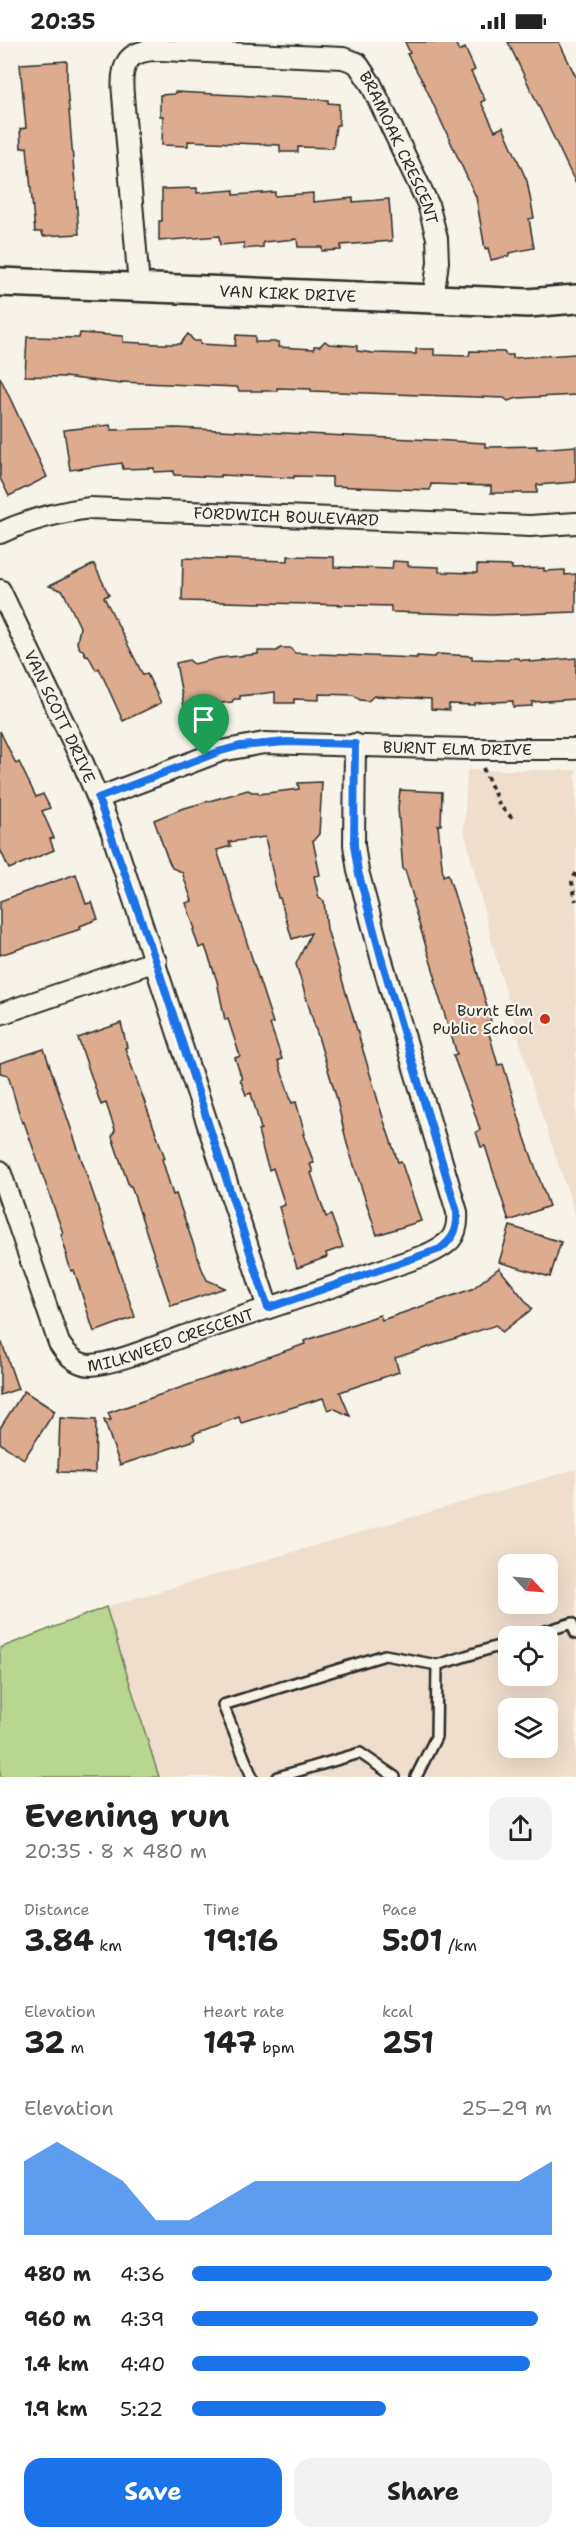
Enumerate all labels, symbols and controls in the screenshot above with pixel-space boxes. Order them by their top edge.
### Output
text: 20:35 [30,7,96,36]
street label: BRAMOAK CRESCENT [355,67,443,226]
street label: VAN KIRK DRIVE [219,280,357,306]
street label: FORDWICH BOULEVARD [193,502,379,530]
street label: VAN SCOTT DRIVE [20,646,101,786]
pin [178,694,229,756]
icon: arrive [187,703,220,736]
street label: BURNT ELM DRIVE [383,736,532,760]
place label: Burnt Elm Public School [433,1000,533,1039]
marker: Burnt Elm Public School [538,1012,552,1026]
street label: MILKWEED CRESCENT [86,1303,257,1376]
north arrow [498,1554,558,1614]
map controls [498,1554,558,1758]
button: locate [498,1626,558,1686]
button: layers [498,1698,558,1758]
text: Evening run [24,1793,230,1838]
button: share [489,1797,552,1860]
text: 20:35 · 8 × 480 m [24,1838,207,1864]
text: Distance [24,1899,90,1920]
text: Time [203,1899,240,1920]
text: Pace [382,1899,417,1920]
text: 3.84 [24,1920,94,1961]
text: 19:16 [203,1920,279,1961]
text: 5:01 [382,1920,443,1961]
text: km [94,1935,122,1956]
text: /km [443,1935,477,1956]
text: Elevation [24,2001,96,2022]
text: Heart rate [203,2001,285,2022]
text: kcal [382,2001,413,2022]
text: 32 [24,2022,65,2063]
text: 147 [203,2022,257,2063]
text: 251 [382,2022,434,2063]
text: m [65,2037,84,2058]
text: bpm [257,2037,294,2058]
text: Elevation [24,2095,114,2121]
text: 25–29 m [461,2095,552,2121]
text: 480 m [24,2261,91,2287]
text: 4:36 [120,2261,165,2287]
text: 960 m [24,2306,91,2332]
text: 4:39 [120,2306,165,2332]
text: 1.4 km [24,2351,89,2377]
text: 4:40 [120,2351,165,2377]
text: 1.9 km [24,2396,87,2422]
text: 5:22 [120,2396,163,2422]
button: Save [24,2458,282,2527]
button: Share [294,2458,552,2527]

